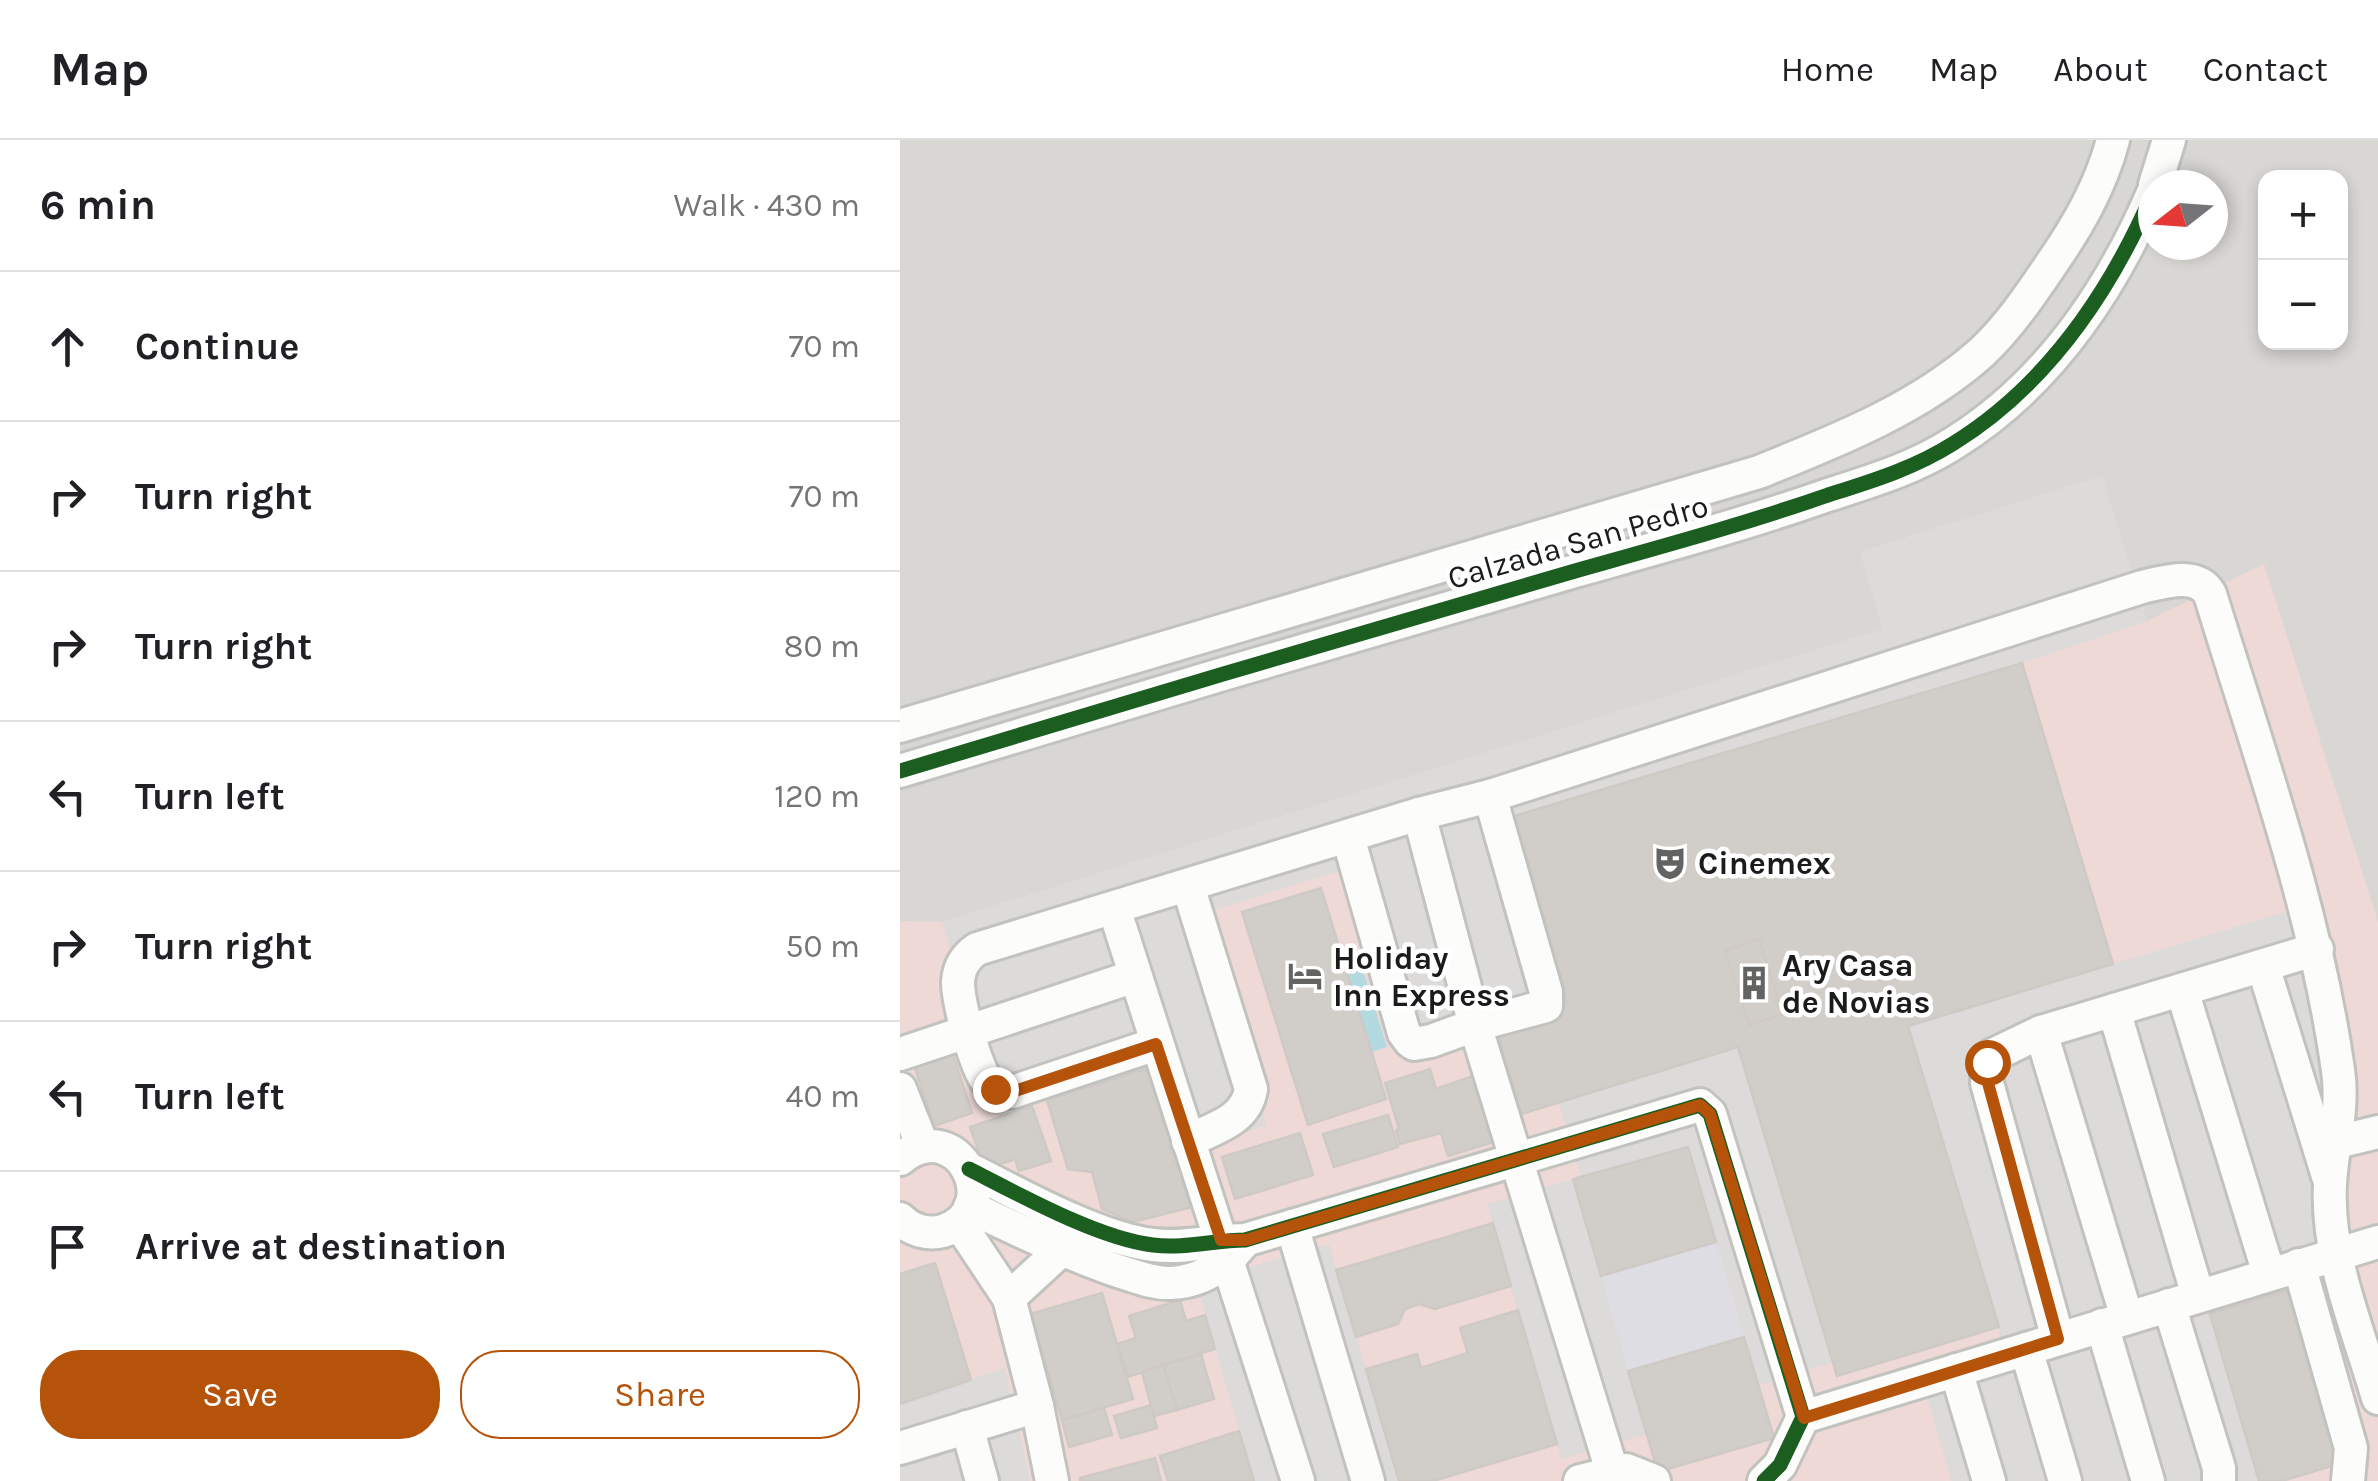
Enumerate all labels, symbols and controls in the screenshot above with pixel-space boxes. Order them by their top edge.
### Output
text: Map [50,41,149,97]
text: Home [1781,49,1874,90]
text: Map [1929,49,1998,90]
text: About [2053,49,2148,90]
text: Contact [2203,49,2328,90]
north arrow [2138,170,2228,260]
map controls [2258,170,2348,350]
button: + [2258,170,2348,260]
text: 6 min [40,180,156,230]
text: Walk · 430 m [674,187,860,224]
button: − [2258,260,2348,350]
icon: ahead [40,319,95,374]
text: Continue [135,324,299,369]
text: 70 m [788,328,860,365]
icon: right [40,469,95,524]
text: Turn right [135,474,312,519]
text: 70 m [788,478,860,515]
street label: Calzada San Pedro [1444,487,1712,597]
icon: right [40,619,95,674]
text: Turn right [135,624,312,669]
text: 80 m [784,628,860,665]
icon: left [40,769,95,824]
text: Turn left [135,774,285,819]
text: 120 m [774,778,860,815]
theatre icon: Cinemex [1651,844,1689,882]
place label: Cinemex [1698,845,1831,882]
icon: right [40,919,95,974]
text: Turn right [135,924,312,969]
text: 50 m [785,928,860,965]
place label: Holiday Inn Express [1333,940,1510,1014]
place label: Ary Casa de Novias [1782,947,1930,1021]
hotel icon: Holiday Inn Express [1286,957,1324,995]
building icon: Ary Casa de Novias [1735,964,1773,1002]
route start [1965,1040,2011,1086]
route end [973,1067,1019,1113]
icon: left [40,1069,95,1124]
text: Turn left [135,1074,285,1119]
text: 40 m [786,1078,860,1115]
icon: arrive [40,1219,95,1274]
text: Arrive at destination [135,1224,507,1269]
button: Save [40,1350,440,1439]
button: Share [460,1350,860,1439]

